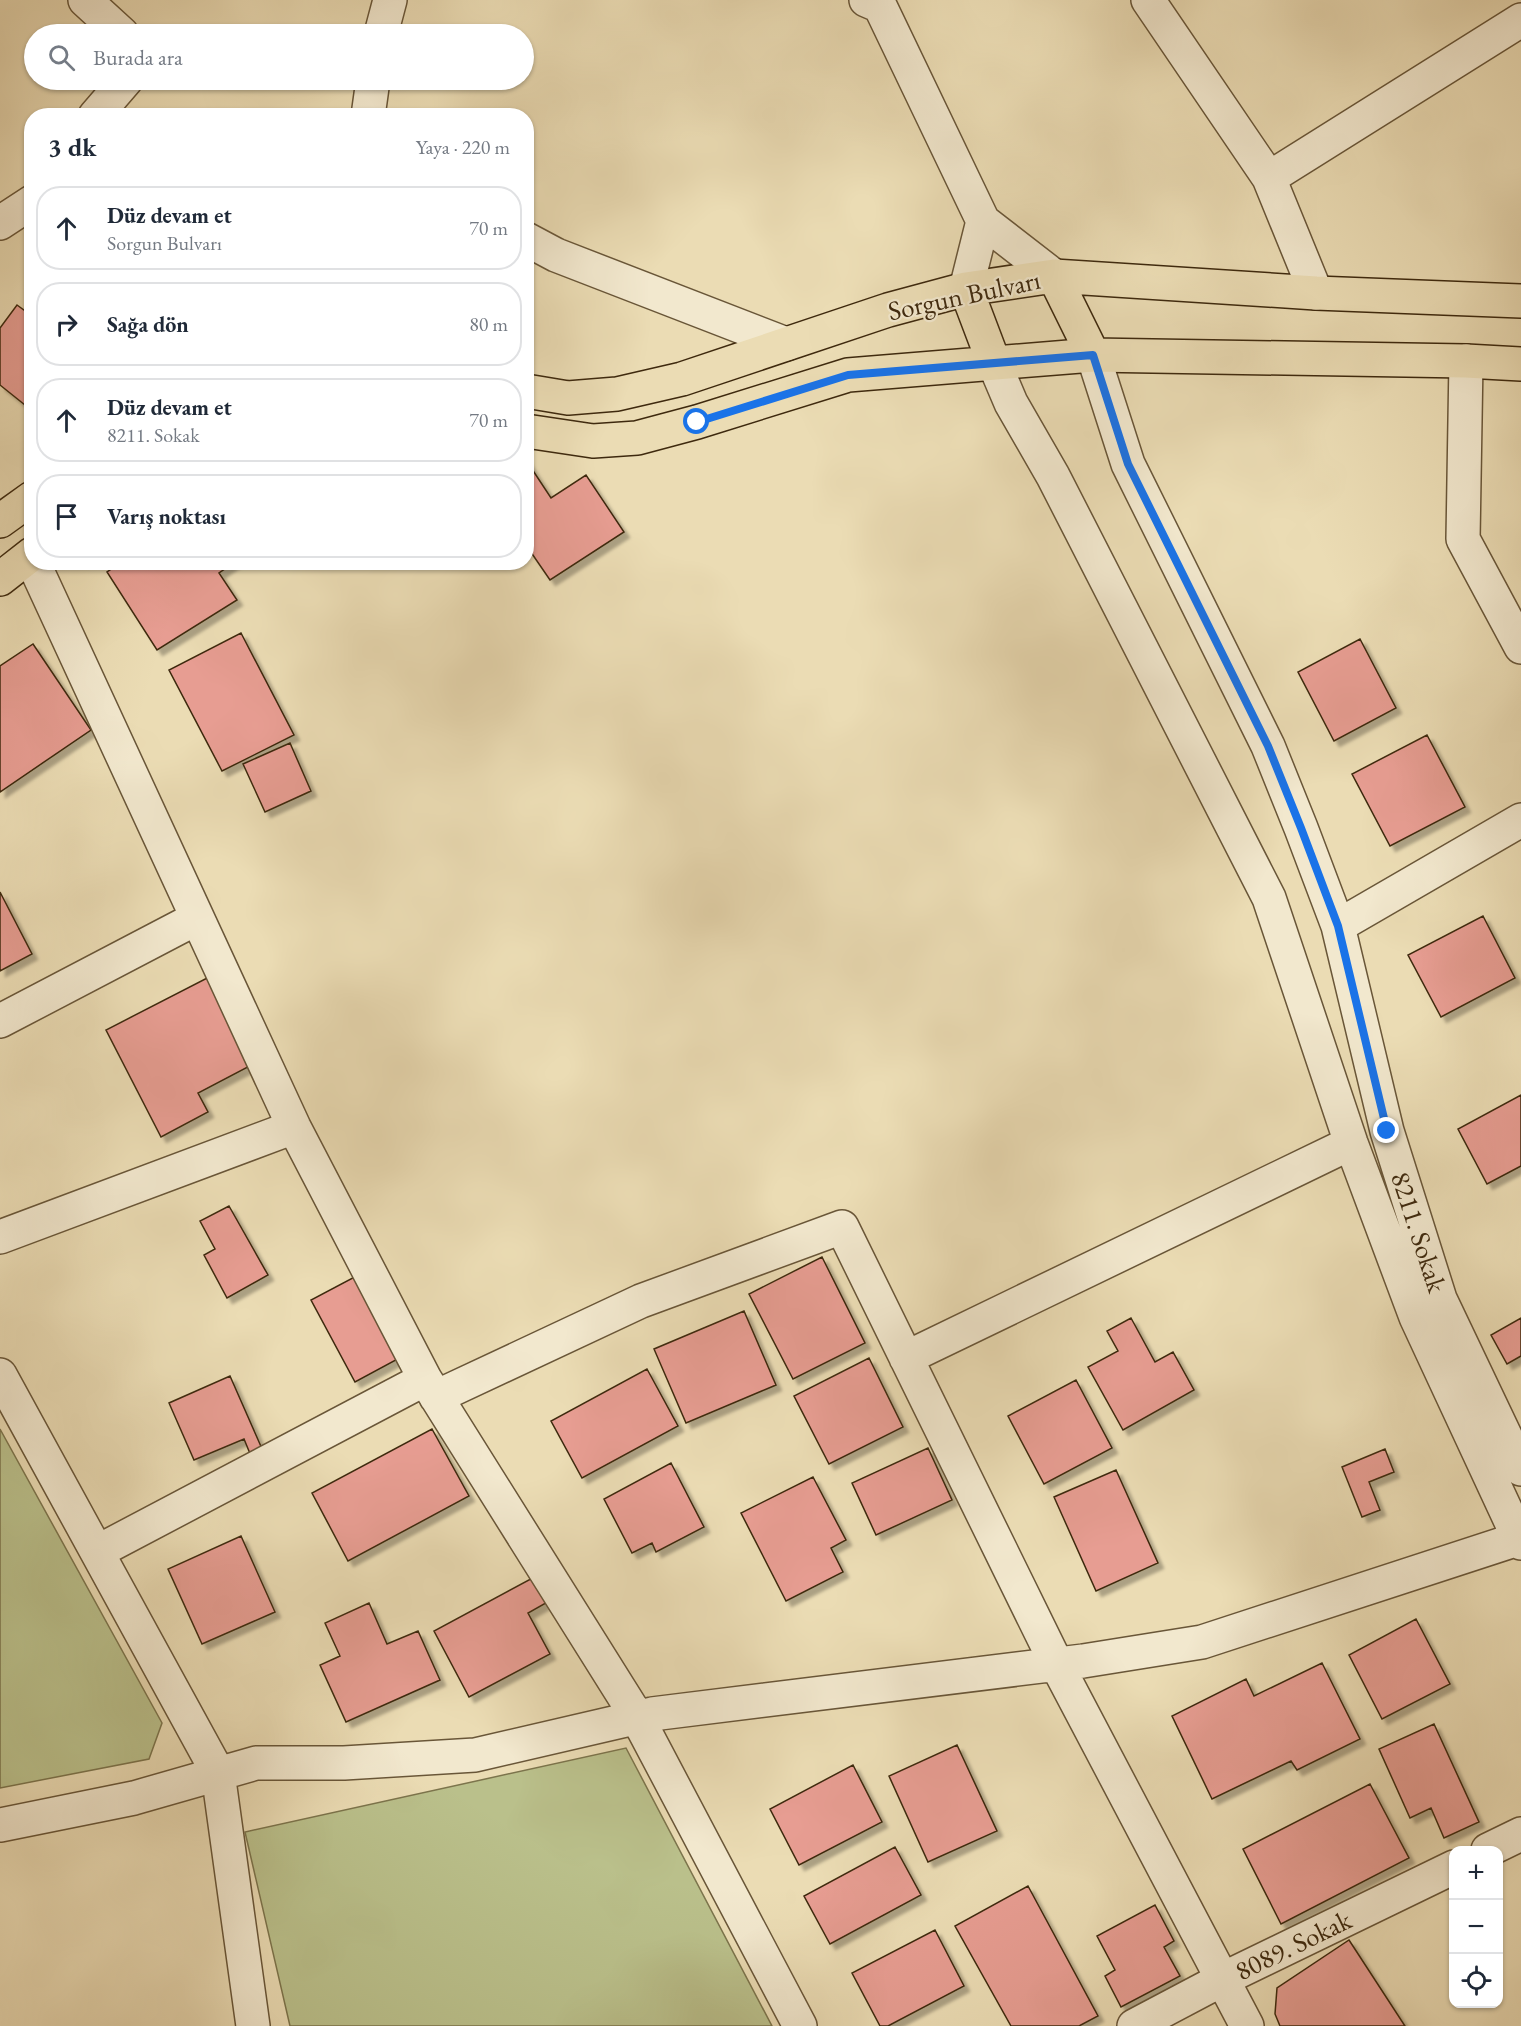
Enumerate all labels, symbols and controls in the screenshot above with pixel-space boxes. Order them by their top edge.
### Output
search box [24,24,534,90]
icon: search [45,41,78,74]
text: Burada ara [93,43,183,72]
text: 3 dk [48,130,97,164]
text: Yaya · 220 m [416,134,510,160]
text: Düz devam et [107,201,232,230]
icon: ahead [50,212,83,245]
text: 70 m [469,215,508,241]
text: Sorgun Bulvarı [107,230,222,256]
street label: Sorgun Bulvarı [885,262,1044,328]
icon: right [50,308,83,341]
text: Sağa dön [107,310,189,339]
text: 80 m [469,311,508,337]
text: Düz devam et [107,393,232,422]
icon: ahead [50,404,83,437]
text: 70 m [469,407,508,433]
route start [683,408,709,434]
text: 8211. Sokak [107,422,200,448]
icon: arrive [50,500,83,533]
text: Varış noktası [107,502,226,531]
route end [1373,1117,1399,1143]
street label: 8211. Sokak [1383,1167,1455,1297]
map controls [1449,1846,1503,2008]
button: + [1449,1846,1503,1900]
button: − [1449,1900,1503,1954]
street label: 8089. Sokak [1229,1902,1357,1988]
button: locate [1449,1954,1503,2008]

